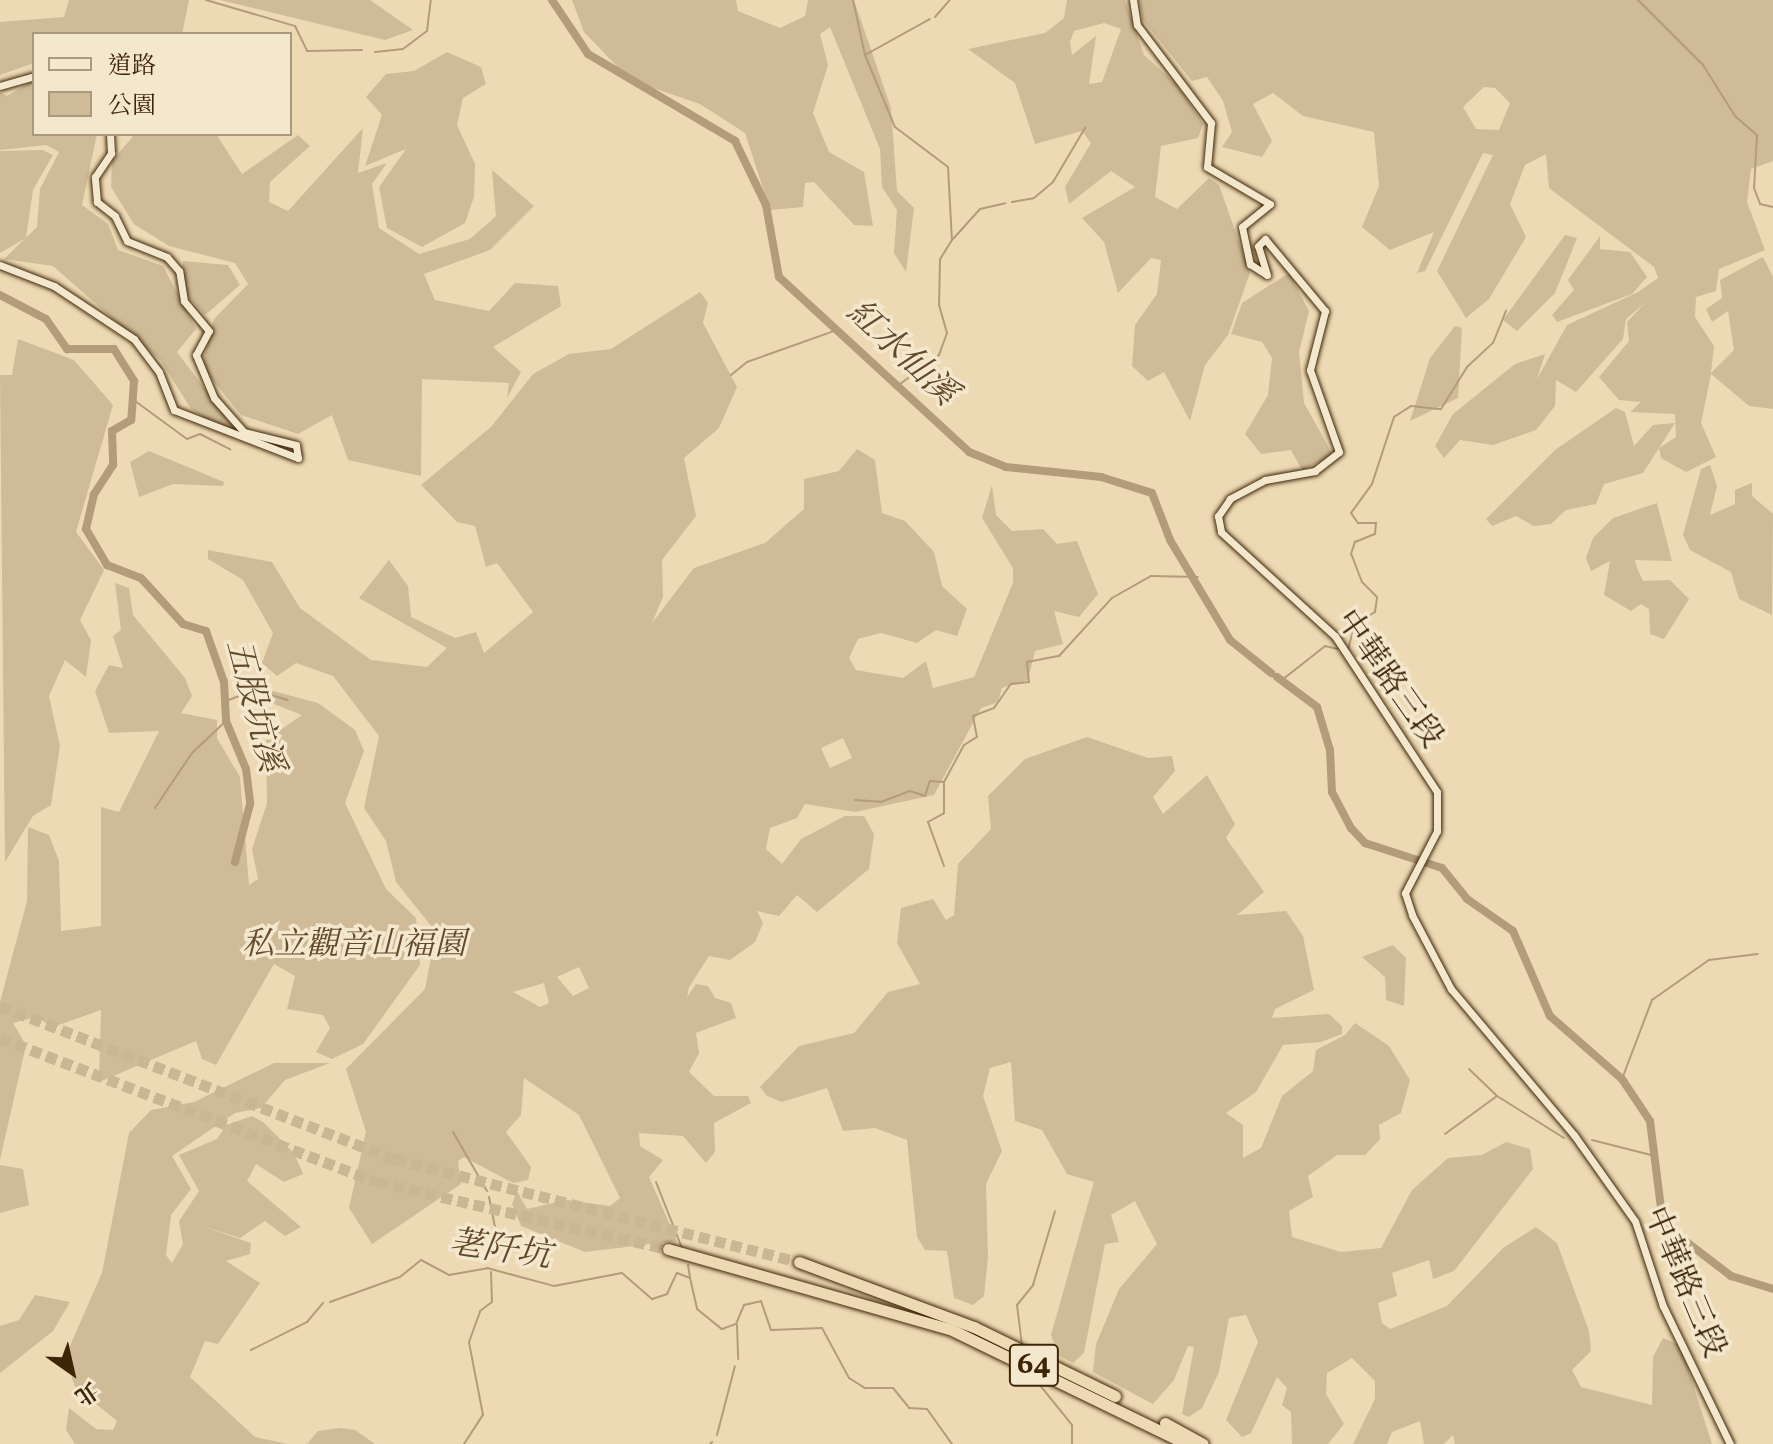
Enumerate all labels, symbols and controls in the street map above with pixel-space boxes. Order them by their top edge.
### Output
legend [32,32,292,136]
text: 道路 [108,50,156,84]
text: 公園 [108,90,156,124]
water label: 紅水仙溪 [837,293,965,415]
street label: 中華路三段 [1326,603,1450,757]
water label: 五股坑溪 [216,635,290,777]
park label: 私立觀音山福園 [242,927,466,965]
street label: 中華路三段 [1634,1202,1732,1364]
water label: 荖阡坑 [447,1224,553,1278]
north arrow [32,1332,112,1412]
road number: 64 [1008,1339,1060,1391]
text: 北 [68,1373,104,1411]

